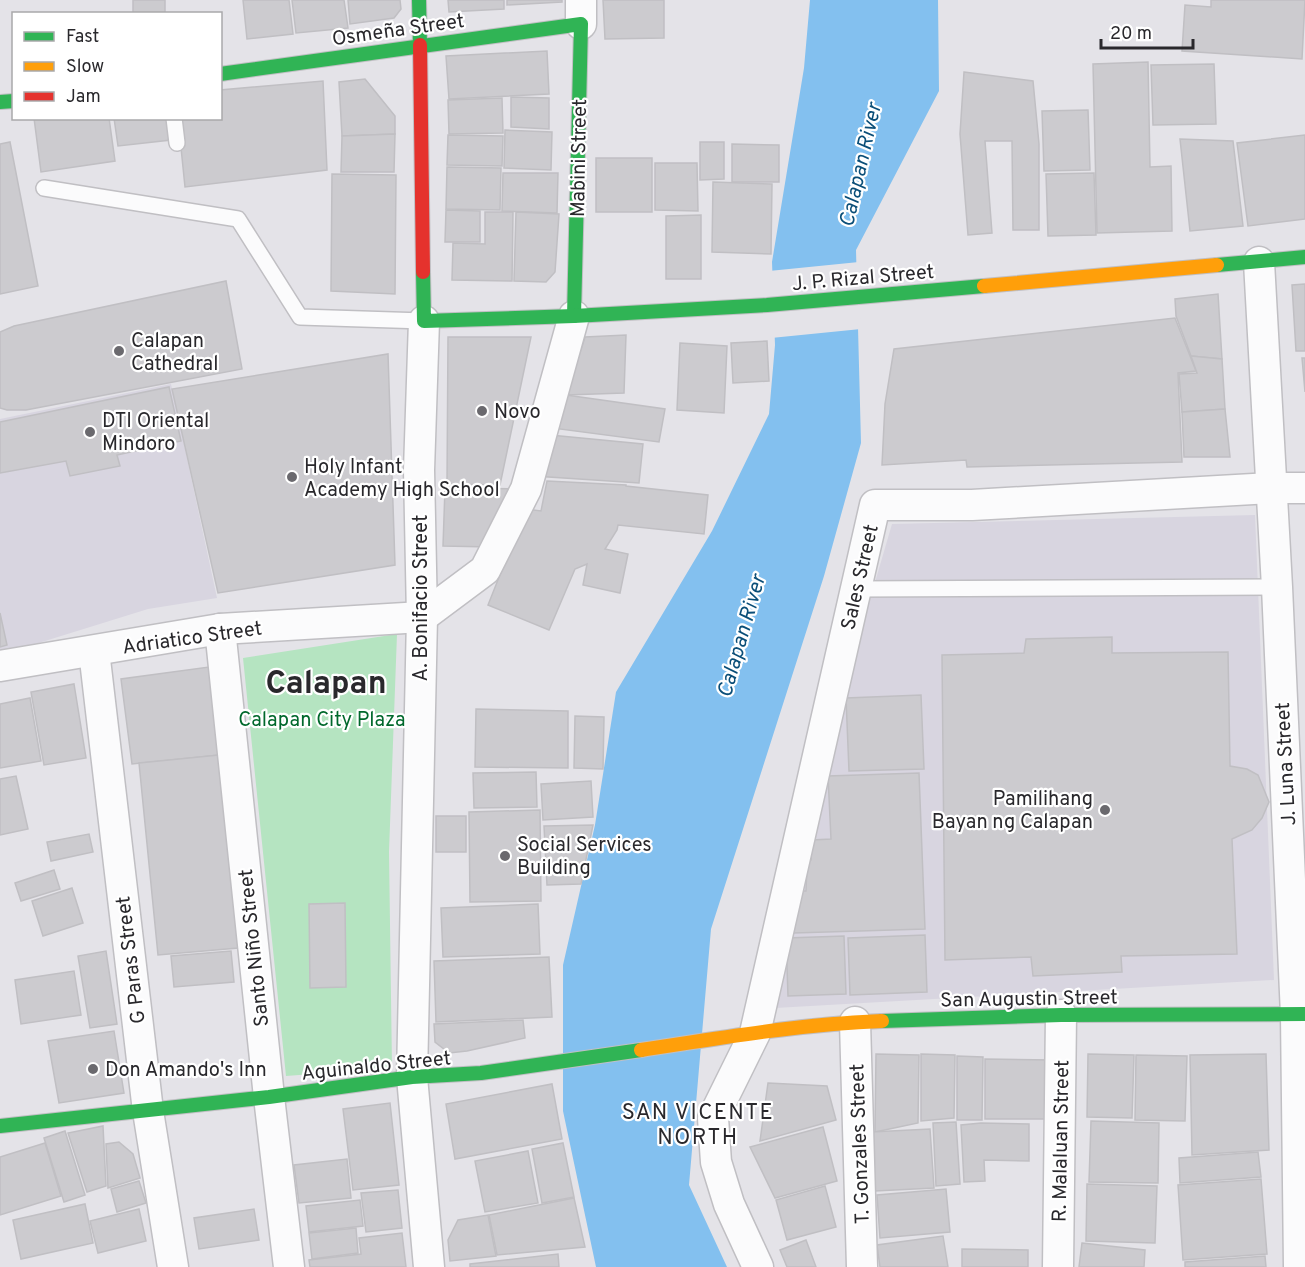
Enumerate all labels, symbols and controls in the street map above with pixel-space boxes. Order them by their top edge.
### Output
street label: Osmeña Street [331,9,466,53]
legend [12,12,222,120]
scale bar [1101,12,1192,50]
text: 20 m [1110,23,1152,46]
text: Fast [66,26,99,49]
text: Slow [66,56,104,79]
text: Jam [66,86,101,109]
street label: Mabini Street [566,99,594,217]
water label: Calapan River [834,99,889,230]
street label: J. P. Rizal Street [791,260,935,298]
place label: Calapan Cathedral [131,329,218,378]
marker: Calapan Cathedral [112,344,126,358]
place label: Novo [494,400,541,426]
marker: Novo [475,404,489,418]
place label: DTI Oriental Mindoro [102,409,209,458]
marker: DTI Oriental Mindoro [83,425,97,439]
place label: Holy Infant Academy High School [304,455,500,504]
marker: Holy Infant Academy High School [285,470,299,484]
street label: A. Bonifacio Street [409,515,435,681]
street label: Sales Street [836,522,886,633]
water label: Calapan River [712,570,773,701]
street label: Adriatico Street [121,616,264,662]
district label: Calapan [265,665,387,705]
street label: J. Luna Street [1271,701,1303,826]
park label: Calapan City Plaza [238,708,406,734]
place label: Pamilihang Bayan ng Calapan [932,787,1093,836]
marker: Pamilihang Bayan ng Calapan [1098,803,1112,817]
place label: Social Services Building [517,833,652,882]
marker: Social Services Building [498,849,512,863]
street label: Santo Niño Street [234,868,276,1028]
street label: G Paras Street [111,894,153,1025]
street label: San Augustin Street [940,985,1118,1015]
street label: Aguinaldo Street [300,1046,452,1088]
place label: Don Amando's Inn [105,1058,267,1084]
street label: R. Malaluan Street [1048,1060,1076,1222]
marker: Don Amando's Inn [86,1062,100,1076]
street label: T. Gonzales Street [845,1063,877,1225]
district label: SAN VICENTE NORTH [622,1100,774,1152]

